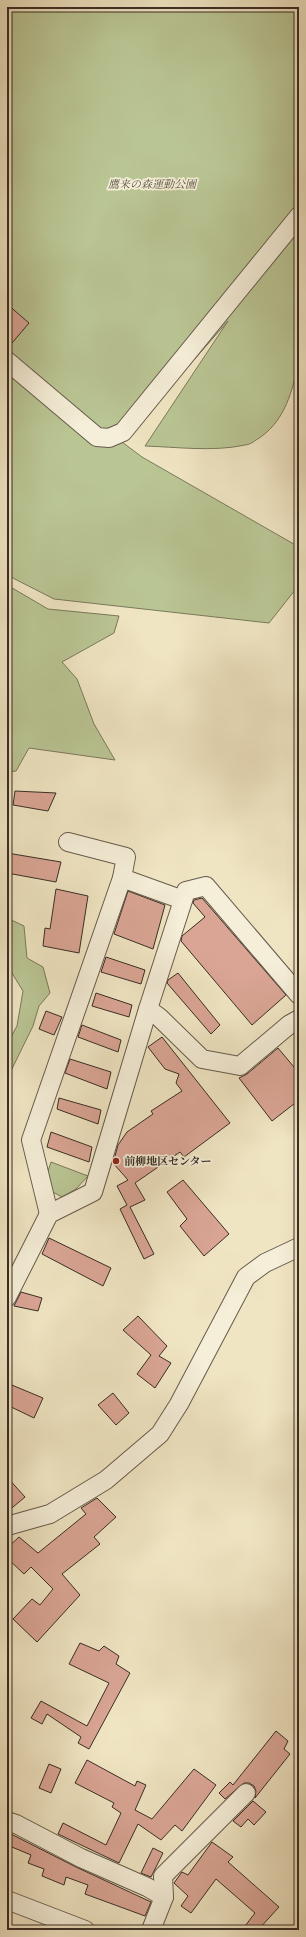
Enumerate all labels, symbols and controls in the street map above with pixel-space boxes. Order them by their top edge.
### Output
park label: 鷹来の森運動公園 [108,178,198,191]
place label: 前柳地区センター [124,1155,212,1168]
marker: 前柳地区センター [111,1156,121,1166]

